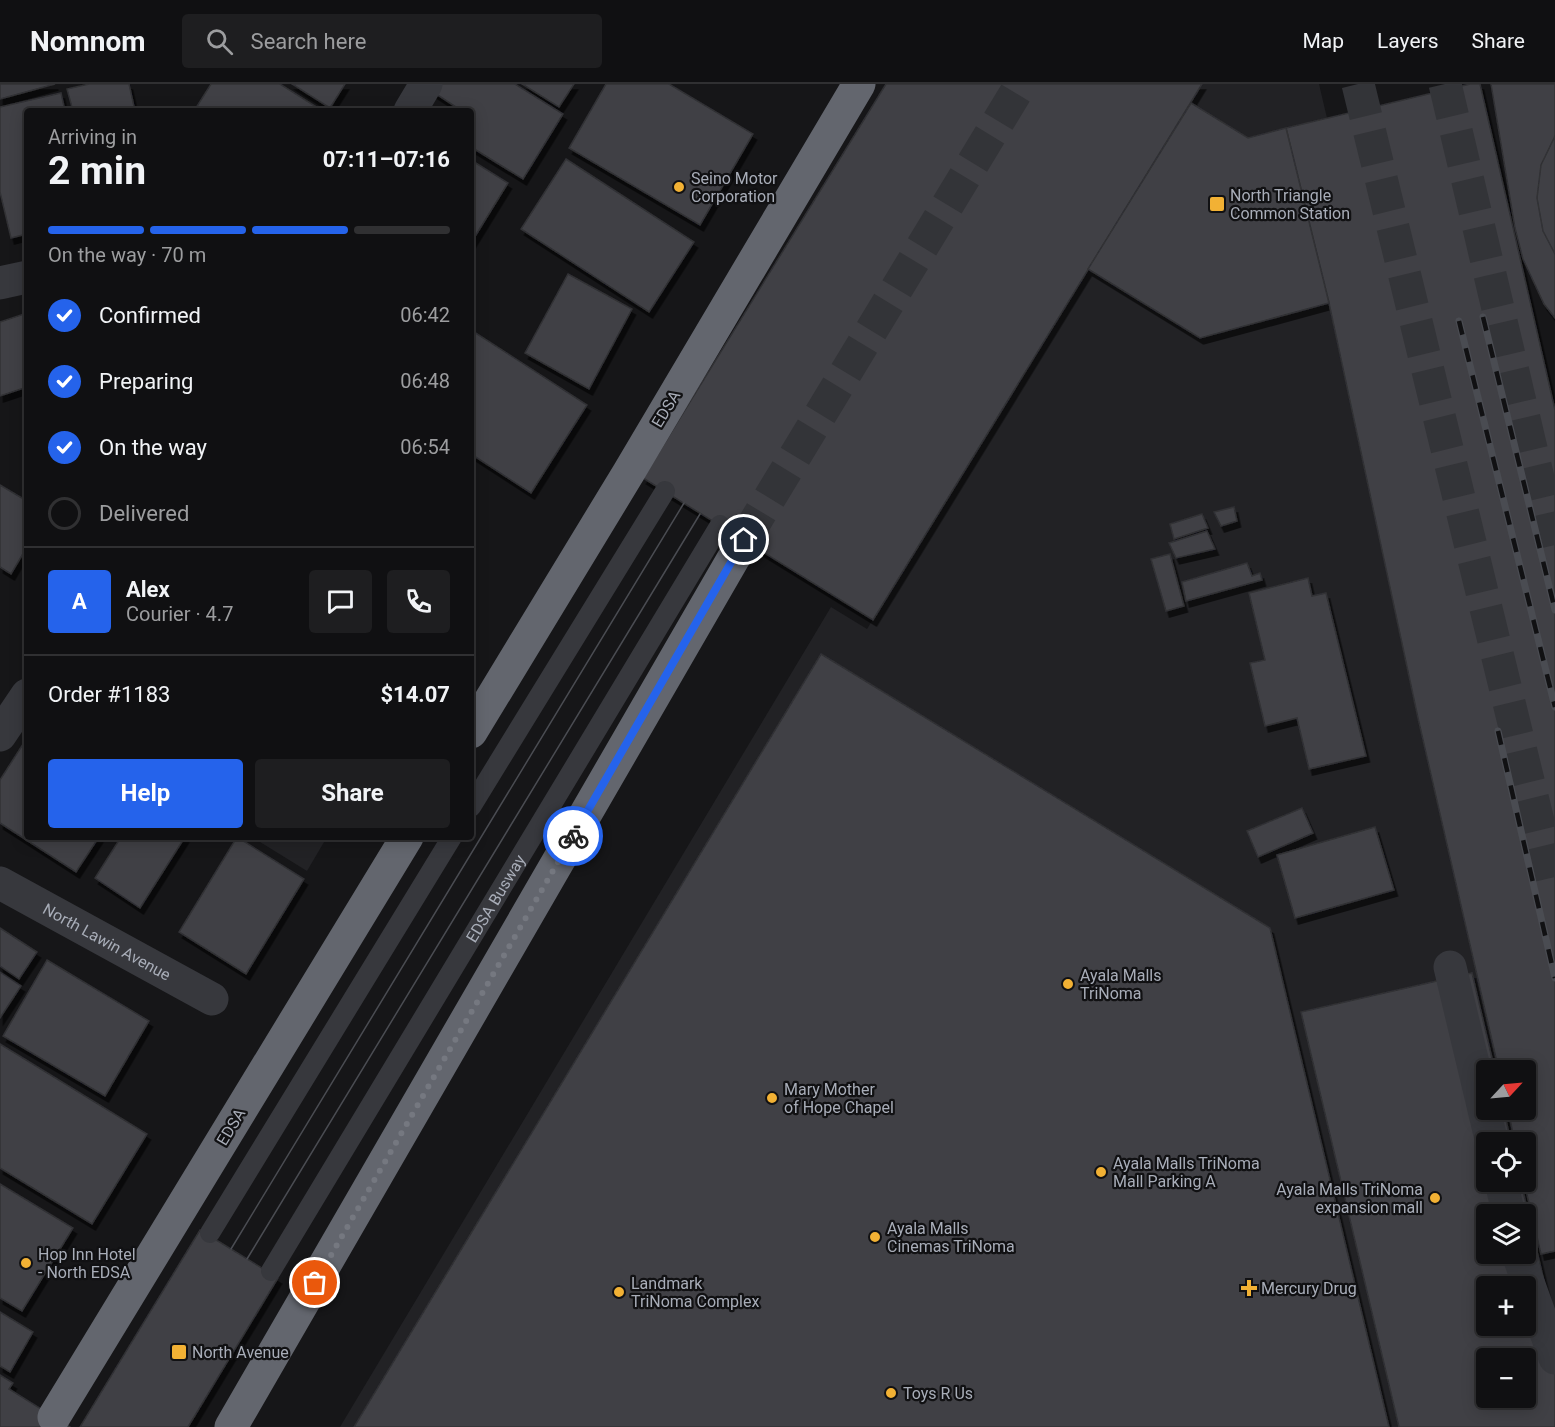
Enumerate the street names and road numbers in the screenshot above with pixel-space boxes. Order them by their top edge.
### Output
street label: EDSA [648,387,685,431]
street label: EDSA Busway [462,851,529,946]
street label: North Lawin Avenue [40,899,174,984]
street label: EDSA [213,1105,250,1149]

